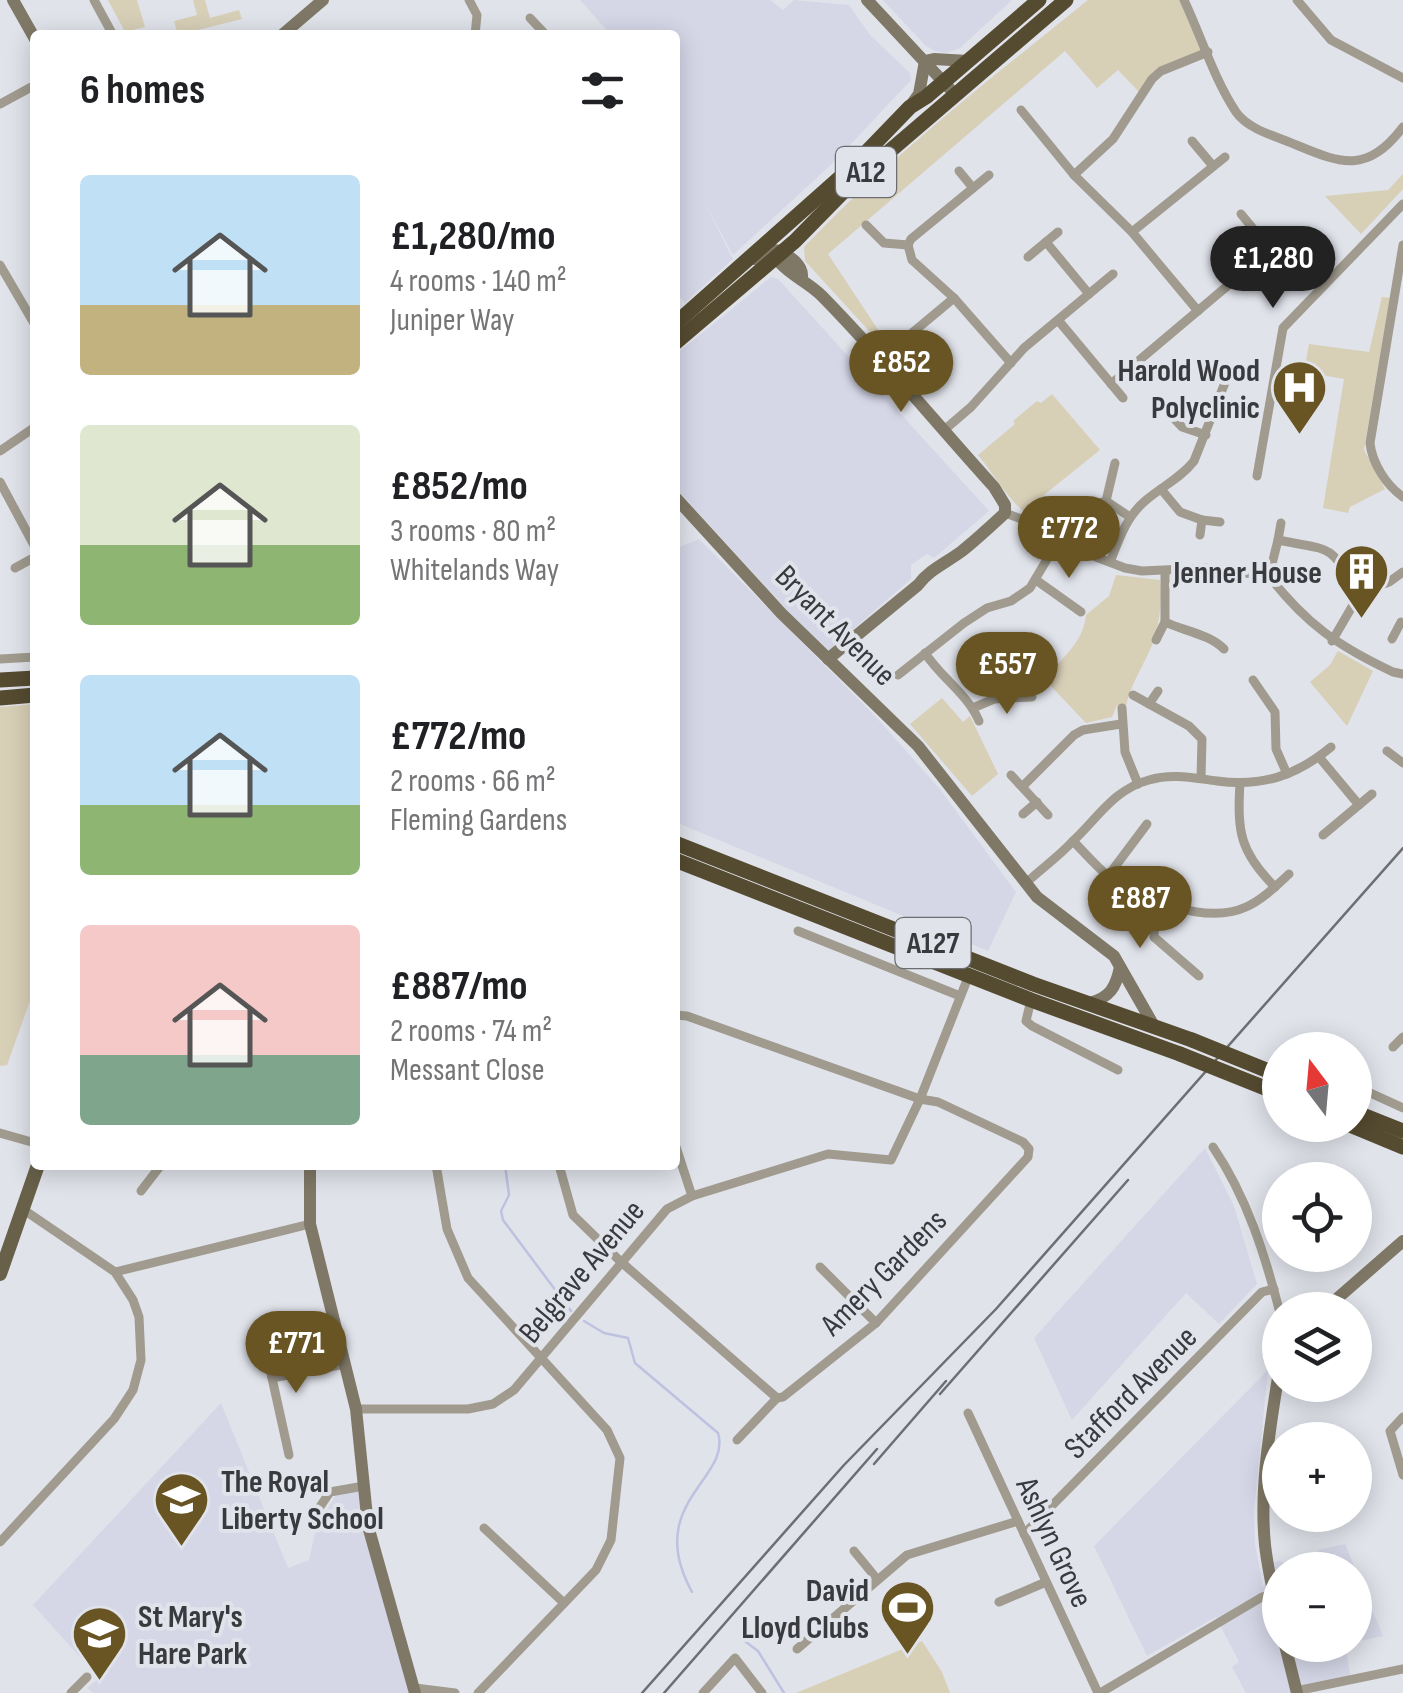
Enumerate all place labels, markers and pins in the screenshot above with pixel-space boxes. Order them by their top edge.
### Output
pin: £1,280 [1192,226,1354,311]
pin: £852 [842,330,960,415]
place label: Harold Wood Polyclinic [1117,352,1260,428]
hospital icon: Harold Wood Polyclinic [1269,358,1329,437]
pin: £772 [1010,496,1128,581]
building icon: Jenner House [1331,542,1391,621]
place label: Jenner House [1172,554,1322,593]
pin: £557 [948,632,1066,717]
pin: £887 [1081,866,1199,951]
pin: £771 [237,1311,355,1396]
place label: The Royal Liberty School [221,1463,384,1539]
school or university icon: The Royal Liberty School [152,1469,212,1548]
place label: David Lloyd Clubs [741,1572,869,1648]
sports icon: David Lloyd Clubs [878,1578,938,1657]
place label: St Mary's Hare Park [138,1598,247,1674]
school or university icon: St Mary's Hare Park [69,1604,129,1683]

